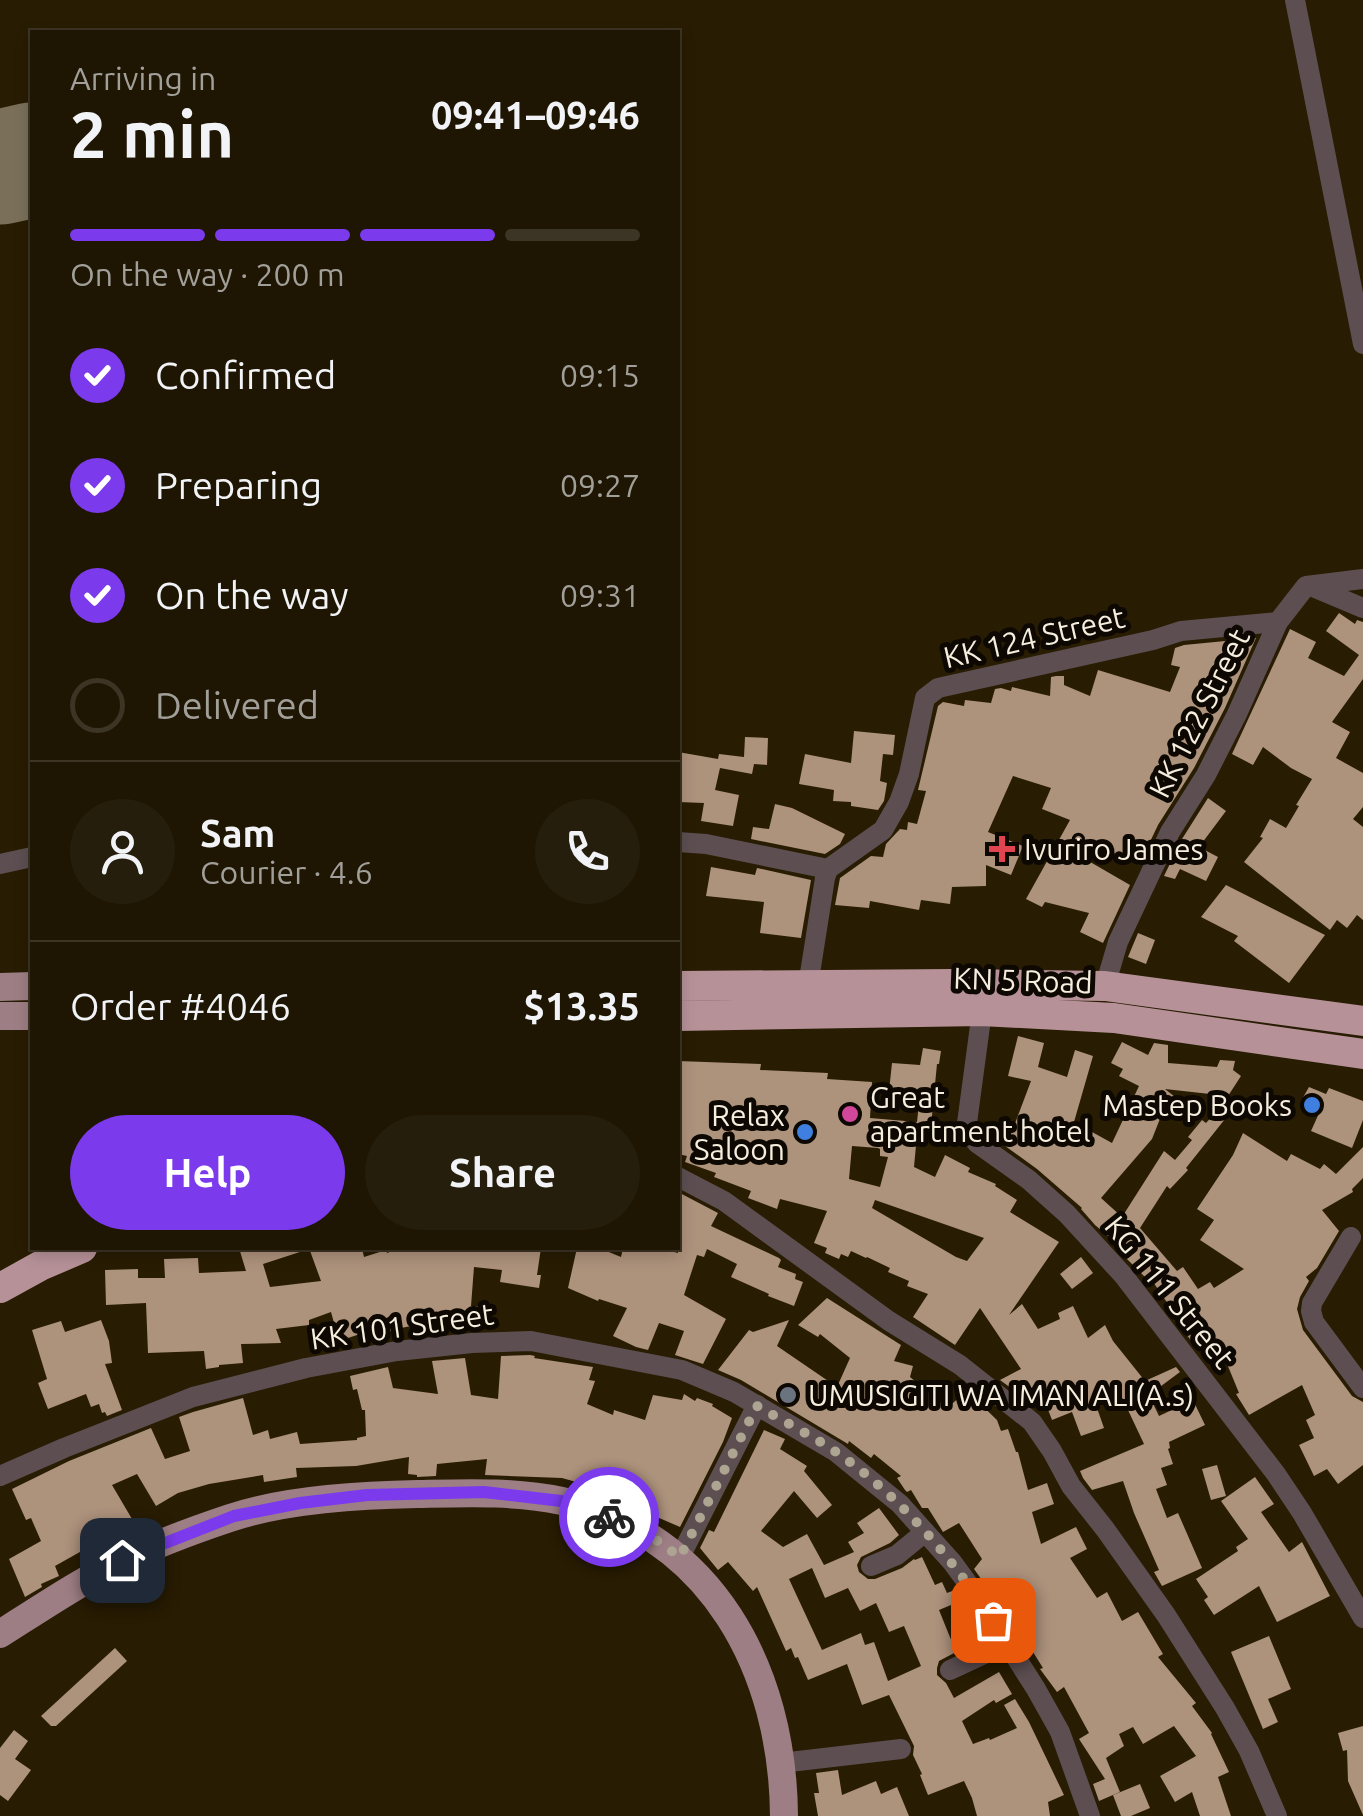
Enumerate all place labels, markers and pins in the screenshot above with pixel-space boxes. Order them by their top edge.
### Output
place label: Ivuriro James [1024,832,1204,866]
marker: Ivuriro James [989,836,1015,862]
place label: Great apartment hotel [870,1080,1091,1148]
place label: Mastep Books [1102,1088,1292,1122]
marker: Mastep Books [1301,1094,1323,1116]
place label: Relax Saloon [694,1098,785,1166]
marker: Great apartment hotel [839,1103,861,1125]
marker: Relax Saloon [794,1121,816,1143]
place label: UMUSIGITI WA IMAN ALI(A.s) [808,1378,1194,1412]
marker: UMUSIGITI WA IMAN ALI(A.s) [777,1384,799,1406]
pin [80,1518,165,1603]
pin [951,1578,1036,1663]

